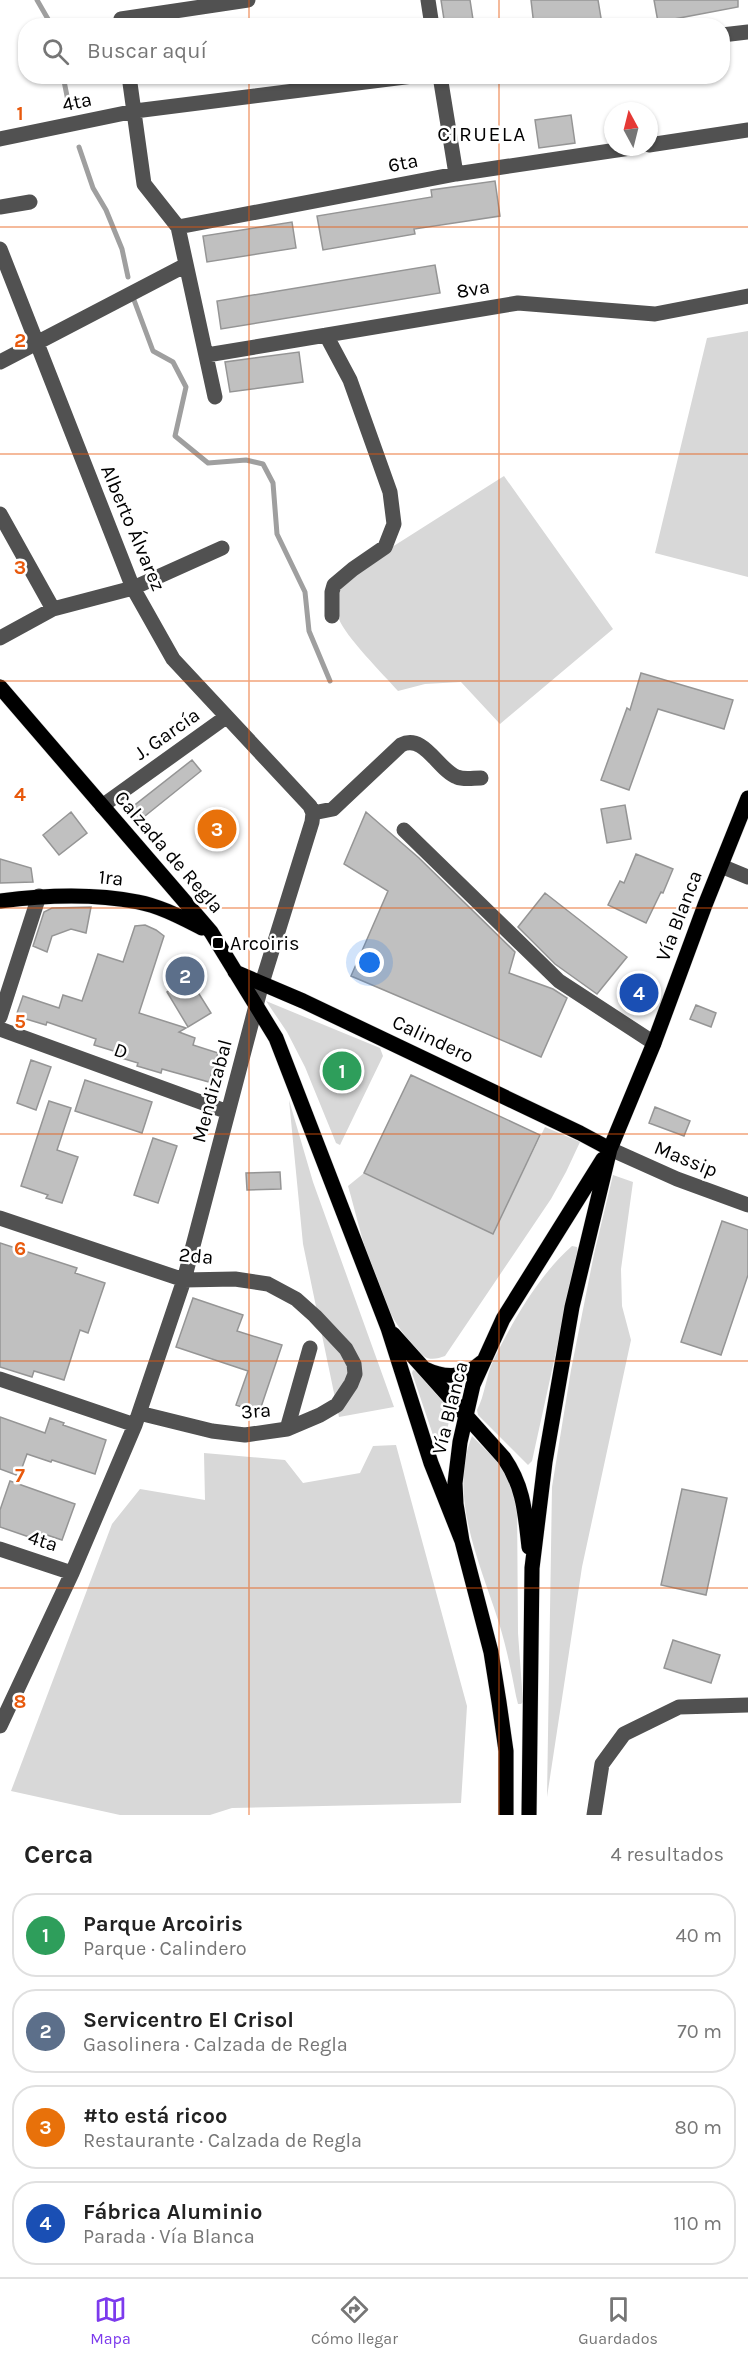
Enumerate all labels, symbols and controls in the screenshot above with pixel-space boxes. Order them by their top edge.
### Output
search box [18,18,730,84]
icon: search [39,35,72,68]
text: Buscar aquí [87,38,207,64]
street label: 4ta [60,88,94,116]
text: 1 [16,102,24,125]
north arrow [604,102,658,156]
district label: CIRUELA [437,122,527,146]
street label: 6ta [386,149,420,177]
street label: 8va [455,275,491,303]
text: 2 [14,329,26,352]
street label: Alberto Álvarez [96,461,171,595]
text: 3 [14,556,26,579]
street label: J. García [130,703,204,765]
text: 4 [14,783,26,806]
street label: Calzada de Regla [110,786,228,918]
pin: 3 [198,806,236,852]
street label: 1ra [97,865,125,891]
street label: Vía Blanca [651,867,707,965]
place label: Arcoiris [230,932,300,955]
marker: Arcoiris [211,936,225,950]
your location [355,948,384,977]
pin: 2 [166,954,204,998]
pin: 4 [620,970,658,1016]
text: 5 [14,1010,26,1033]
street label: Calindero [389,1010,477,1068]
street label: Mendizabal [187,1037,237,1145]
street label: D [111,1038,131,1064]
pin: 1 [322,1048,362,1094]
street label: Massip [651,1136,721,1182]
text: 6 [14,1237,26,1260]
street label: 2da [178,1243,214,1269]
street label: Vía Blanca [427,1359,473,1457]
street label: 3ra [240,1398,272,1424]
text: 7 [15,1464,25,1487]
street label: 4ta [25,1525,61,1557]
text: 8 [14,1690,26,1713]
text: Cerca [24,1839,93,1870]
text: 4 resultados [611,1843,724,1866]
text: Parque Arcoiris [83,1911,243,1937]
text: 1 [42,1924,49,1947]
text: 40 m [676,1924,722,1947]
text: Parque · Calindero [83,1937,247,1960]
text: Servicentro El Crisol [83,2007,294,2033]
text: 2 [39,2020,52,2043]
text: 70 m [677,2020,722,2043]
text: Gasolinera · Calzada de Regla [83,2033,348,2056]
text: #to está ricoo [83,2103,227,2129]
text: 3 [39,2116,52,2139]
text: 80 m [674,2116,722,2139]
text: Restaurante · Calzada de Regla [83,2129,362,2152]
text: Fábrica Aluminio [83,2199,263,2225]
text: 4 [40,2212,51,2235]
text: 110 m [673,2212,722,2235]
text: Parada · Vía Blanca [83,2225,255,2248]
tab: Mapa [90,2293,131,2348]
tab: Cómo llegar [311,2293,398,2348]
tab: Guardados [578,2293,658,2348]

